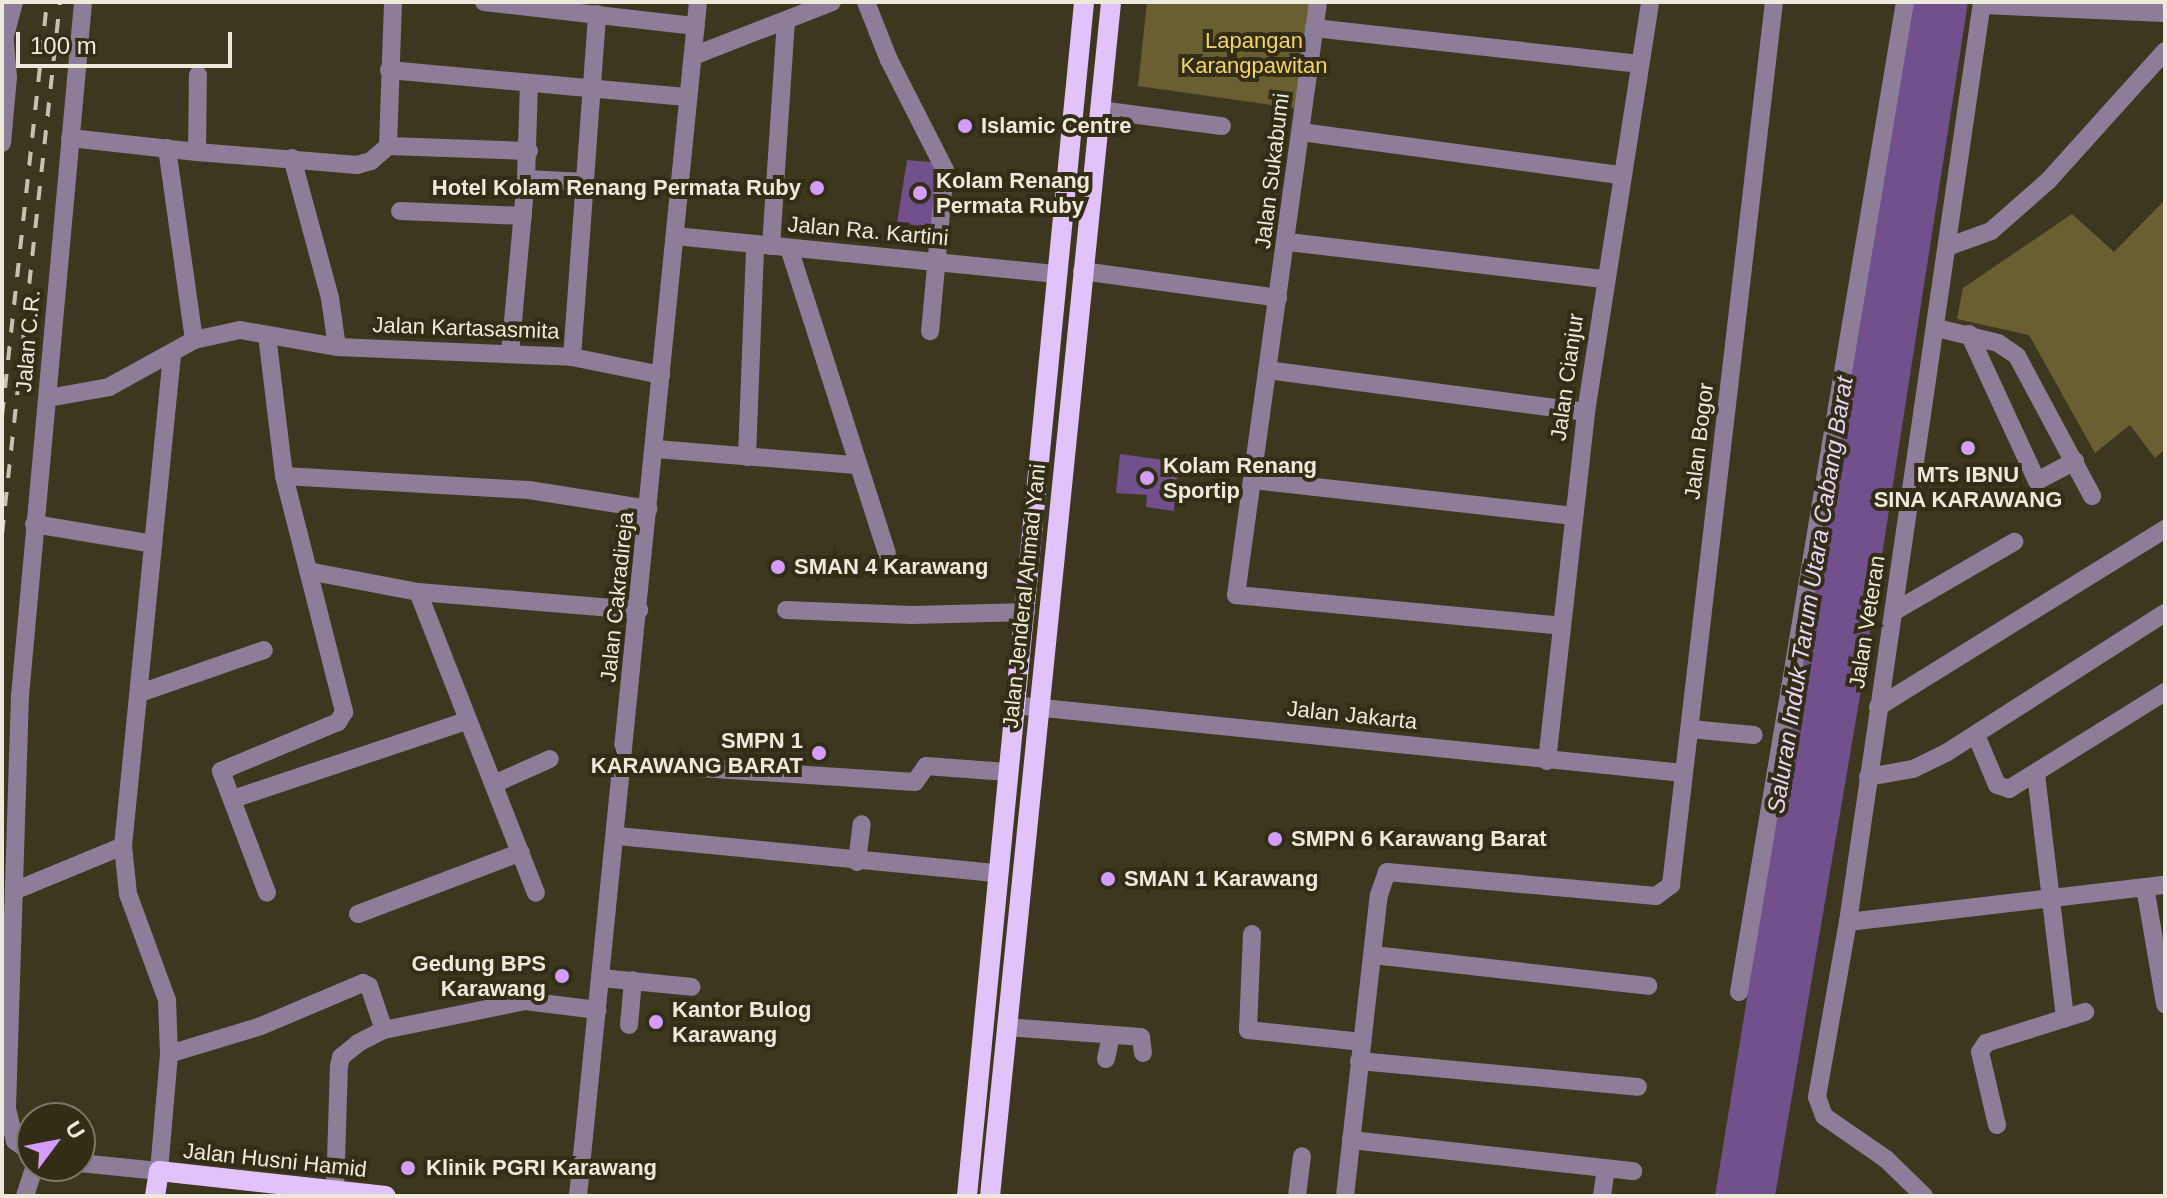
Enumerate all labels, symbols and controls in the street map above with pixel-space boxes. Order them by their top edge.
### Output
scale bar [20,16,236,66]
park label: Lapangan Karangpawitan [1181,27,1327,78]
text: 100 m [30,32,97,59]
street label: Jalan Sukabumi [1249,92,1295,250]
place label: Islamic Centre [981,113,1131,139]
marker: Islamic Centre [956,117,974,135]
place label: Kolam Renang Permata Ruby [936,167,1090,218]
place label: Hotel Kolam Renang Permata Ruby [432,175,801,201]
marker: Hotel Kolam Renang Permata Ruby [808,179,826,197]
marker: Kolam Renang Permata Ruby [911,184,929,202]
street label: Jalan Ra. Kartini [786,211,950,251]
street label: Jalan C.R. [10,289,46,393]
street label: Jalan Kartasasmita [372,312,560,344]
street label: Jalan Cianjur [1545,312,1589,442]
water label: Saluran Induk Tarum Utara Cabang Barat [1761,374,1859,816]
street label: Jalan Bogor [1679,381,1719,501]
marker: MTs IBNU SINA KARAWANG [1959,439,1977,457]
place label: Kolam Renang Sportip [1163,452,1317,504]
place label: MTs IBNU SINA KARAWANG [1873,461,2063,512]
street label: Jalan Jenderal Ahmad Yani [997,462,1051,730]
marker: Kolam Renang Sportip [1138,469,1156,487]
street label: Jalan Cakradireja [595,510,639,684]
street label: Jalan Veteran [1843,553,1891,691]
place label: SMAN 4 Karawang [794,554,988,580]
marker: SMAN 4 Karawang [769,558,787,576]
street label: Jalan Jakarta [1286,695,1418,735]
place label: SMPN 1 KARAWANG BARAT [591,727,803,778]
marker: SMPN 1 KARAWANG BARAT [810,744,828,762]
place label: SMPN 6 Karawang Barat [1291,826,1547,852]
marker: SMPN 6 Karawang Barat [1266,830,1284,848]
place label: SMAN 1 Karawang [1124,866,1318,892]
marker: SMAN 1 Karawang [1099,870,1117,888]
place label: Gedung BPS Karawang [412,950,546,1002]
marker: Gedung BPS Karawang [553,967,571,985]
place label: Kantor Bulog Karawang [672,996,811,1048]
marker: Kantor Bulog Karawang [647,1013,665,1031]
north arrow [16,1102,96,1182]
text: U [60,1117,90,1143]
street label: Jalan Husni Hamid [182,1137,368,1183]
place label: Klinik PGRI Karawang [426,1155,657,1181]
marker: Klinik PGRI Karawang [397,1157,419,1179]

